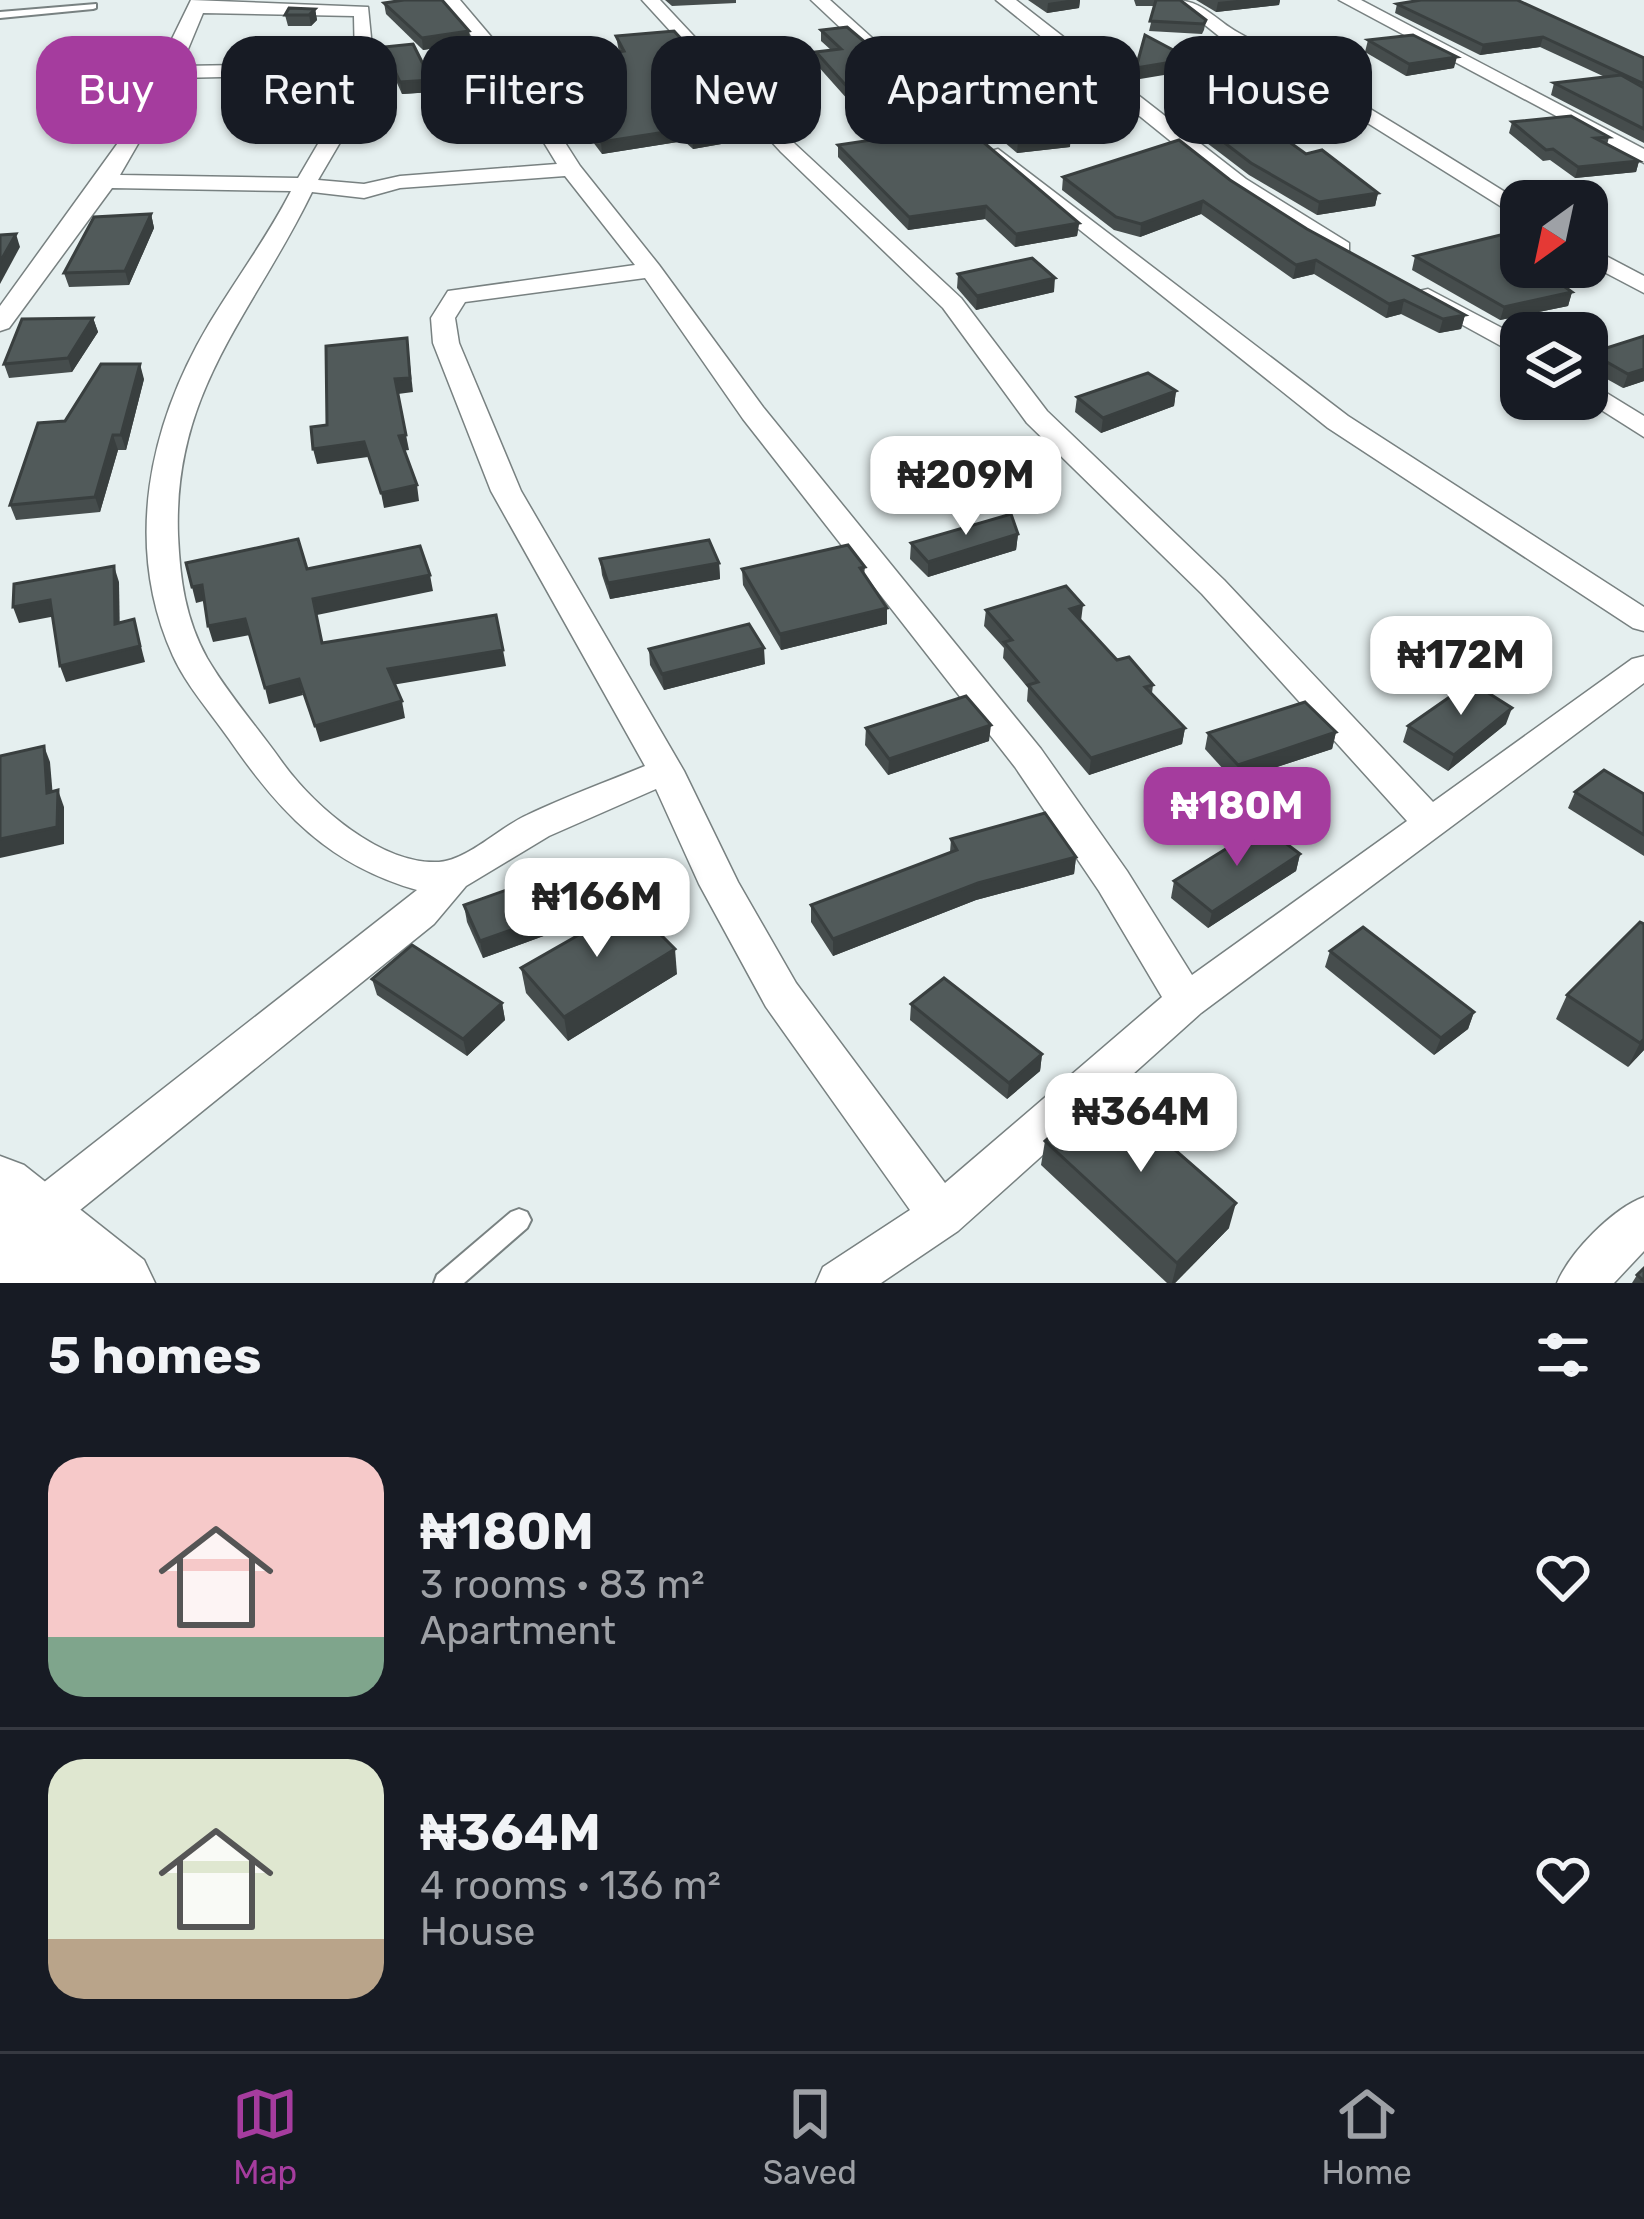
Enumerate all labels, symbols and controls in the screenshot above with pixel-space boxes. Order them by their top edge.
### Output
chip: Buy [36,36,197,144]
chip: Rent [221,36,397,144]
chip: Filters [421,36,627,144]
chip: New [651,36,821,144]
chip: Apartment [845,36,1140,144]
chip: House [1164,36,1372,144]
north arrow [1500,180,1608,288]
map controls [1500,180,1608,420]
button: layers [1500,312,1608,420]
pin: ₦209M [882,436,1050,538]
text: ₦209M [897,452,1035,498]
pin: ₦172M [1377,616,1545,718]
text: ₦172M [1397,632,1525,678]
pin: ₦180M [1153,767,1321,869]
text: ₦180M [1171,783,1303,829]
pin: ₦166M [513,858,681,960]
text: ₦166M [532,874,662,920]
pin: ₦364M [1057,1073,1225,1175]
text: ₦364M [1072,1089,1210,1135]
icon: filters [1530,1322,1596,1388]
text: 5 homes [48,1325,261,1386]
text: ₦180M [420,1501,594,1562]
icon: home [144,1505,288,1649]
icon: heart [1530,1544,1596,1610]
text: 3 rooms · 83 m² [420,1562,705,1608]
text: Apartment [420,1608,616,1654]
text: ₦364M [420,1802,601,1863]
icon: home [144,1807,288,1951]
icon: heart [1530,1846,1596,1912]
text: 4 rooms · 136 m² [420,1863,721,1909]
text: House [420,1909,535,1955]
tab: Map [232,2081,298,2192]
tab: Saved [763,2081,857,2192]
tab: Home [1321,2081,1412,2192]

